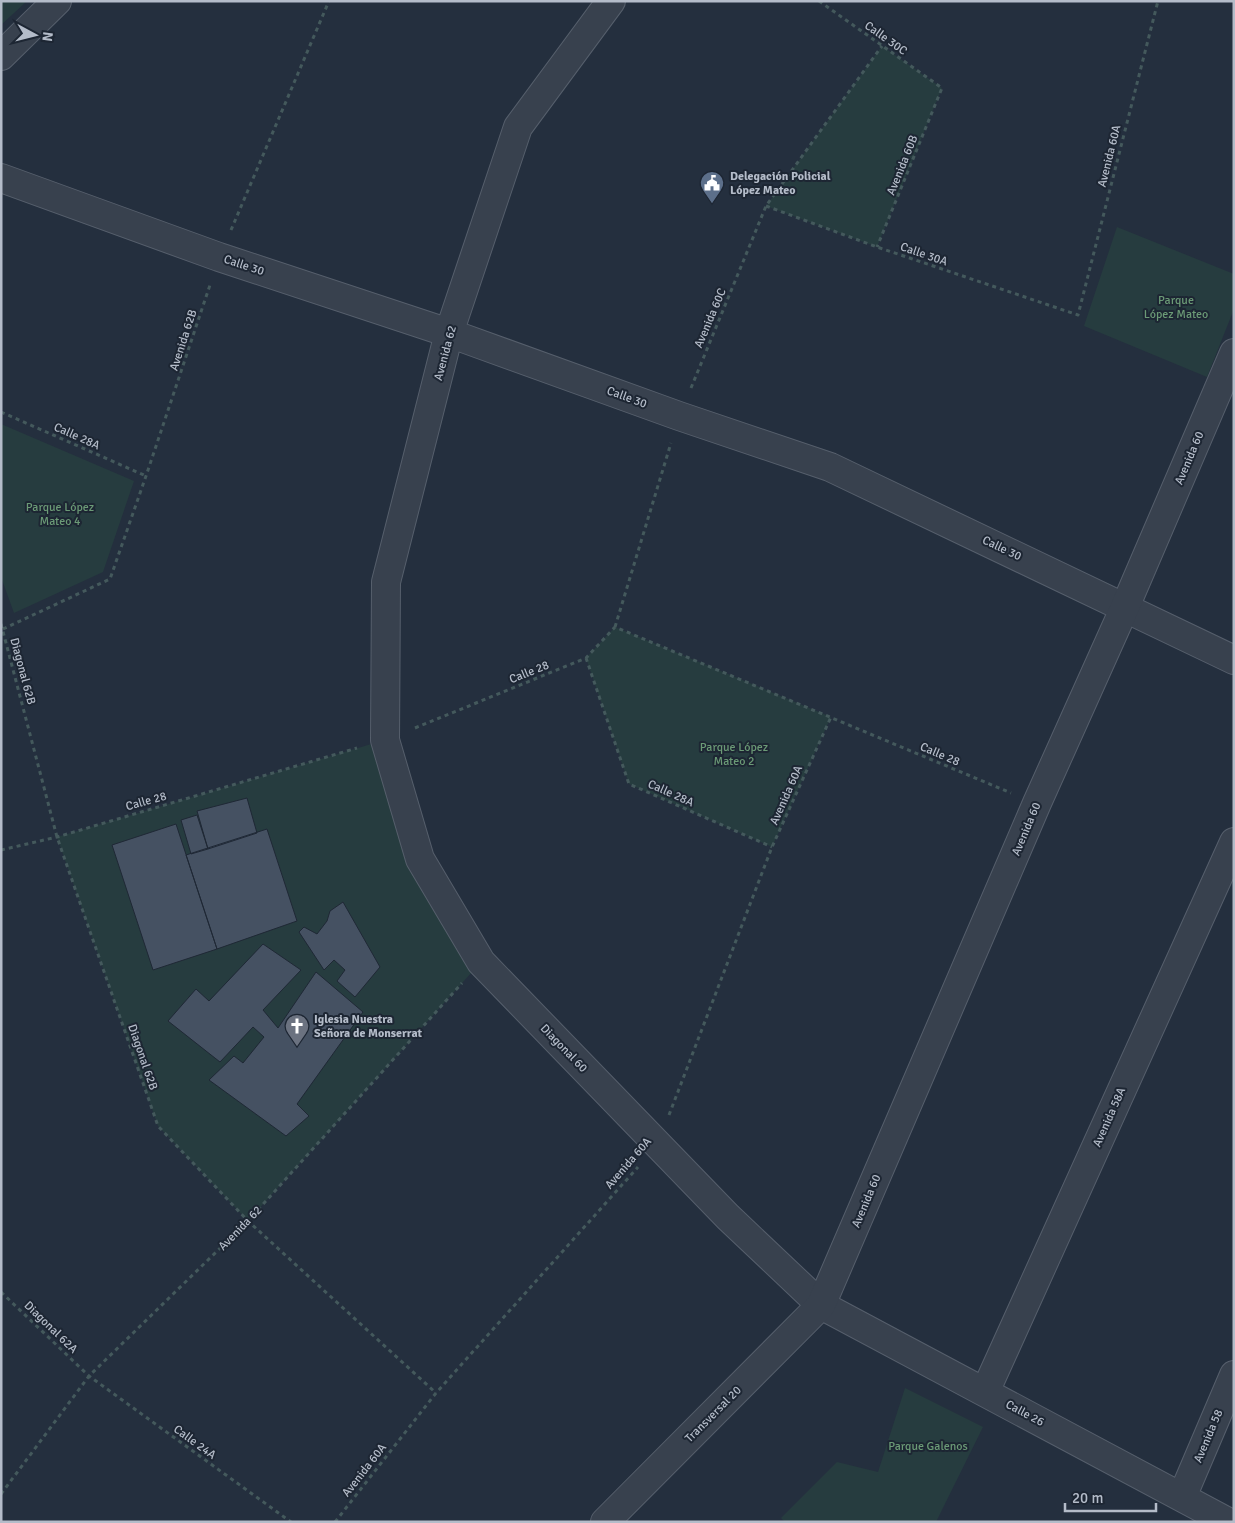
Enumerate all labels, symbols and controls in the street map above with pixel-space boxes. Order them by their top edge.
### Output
north arrow [10,10,60,60]
street label: Calle 30C [861,18,910,59]
text: N [38,31,56,42]
street label: Avenida 60A [1095,123,1125,189]
street label: Avenida 60B [884,133,921,197]
place label: Delegación Policial López Mateo [730,169,831,198]
public building icon: Delegación Policial López Mateo [699,170,725,204]
street label: Calle 30A [898,239,950,270]
street label: Calle 30 [222,252,266,279]
street label: Avenida 60C [691,286,730,350]
park label: Parque López Mateo [1144,293,1208,322]
street label: Avenida 62B [167,308,200,373]
street label: Avenida 62 [431,324,460,382]
street label: Calle 30 [605,383,649,412]
street label: Calle 28A [51,420,103,454]
street label: Avenida 60 [1172,429,1207,487]
park label: Parque López Mateo 4 [26,500,94,529]
street label: Calle 30 [980,533,1024,564]
street label: Diagonal 62B [6,636,39,706]
street label: Calle 28 [507,658,551,687]
street label: Calle 28 [918,739,962,770]
park label: Parque López Mateo 2 [700,740,768,769]
street label: Avenida 60A [767,762,807,827]
street label: Calle 28A [645,777,697,811]
street label: Calle 28 [124,789,168,814]
street label: Avenida 60 [1009,800,1044,858]
place label: Iglesia Nuestra Señora de Monserrat [314,1012,423,1041]
church icon: Iglesia Nuestra Señora de Monserrat [284,1013,310,1047]
street label: Diagonal 60 [537,1021,590,1076]
street label: Diagonal 62B [124,1022,161,1092]
street label: Avenida 58A [1090,1084,1130,1149]
street label: Avenida 60A [602,1134,655,1192]
street label: Avenida 60 [849,1172,884,1230]
street label: Avenida 62 [215,1203,265,1254]
street label: Diagonal 62A [21,1298,81,1357]
street label: Transversal 20 [682,1383,745,1446]
street label: Calle 26 [1003,1397,1047,1430]
street label: Avenida 58 [1191,1407,1226,1465]
street label: Calle 24A [170,1422,219,1463]
park label: Parque Galenos [888,1439,968,1454]
street label: Avenida 60A [339,1440,390,1500]
scale bar [1065,1480,1156,1512]
text: 20 m [1072,1489,1103,1507]

